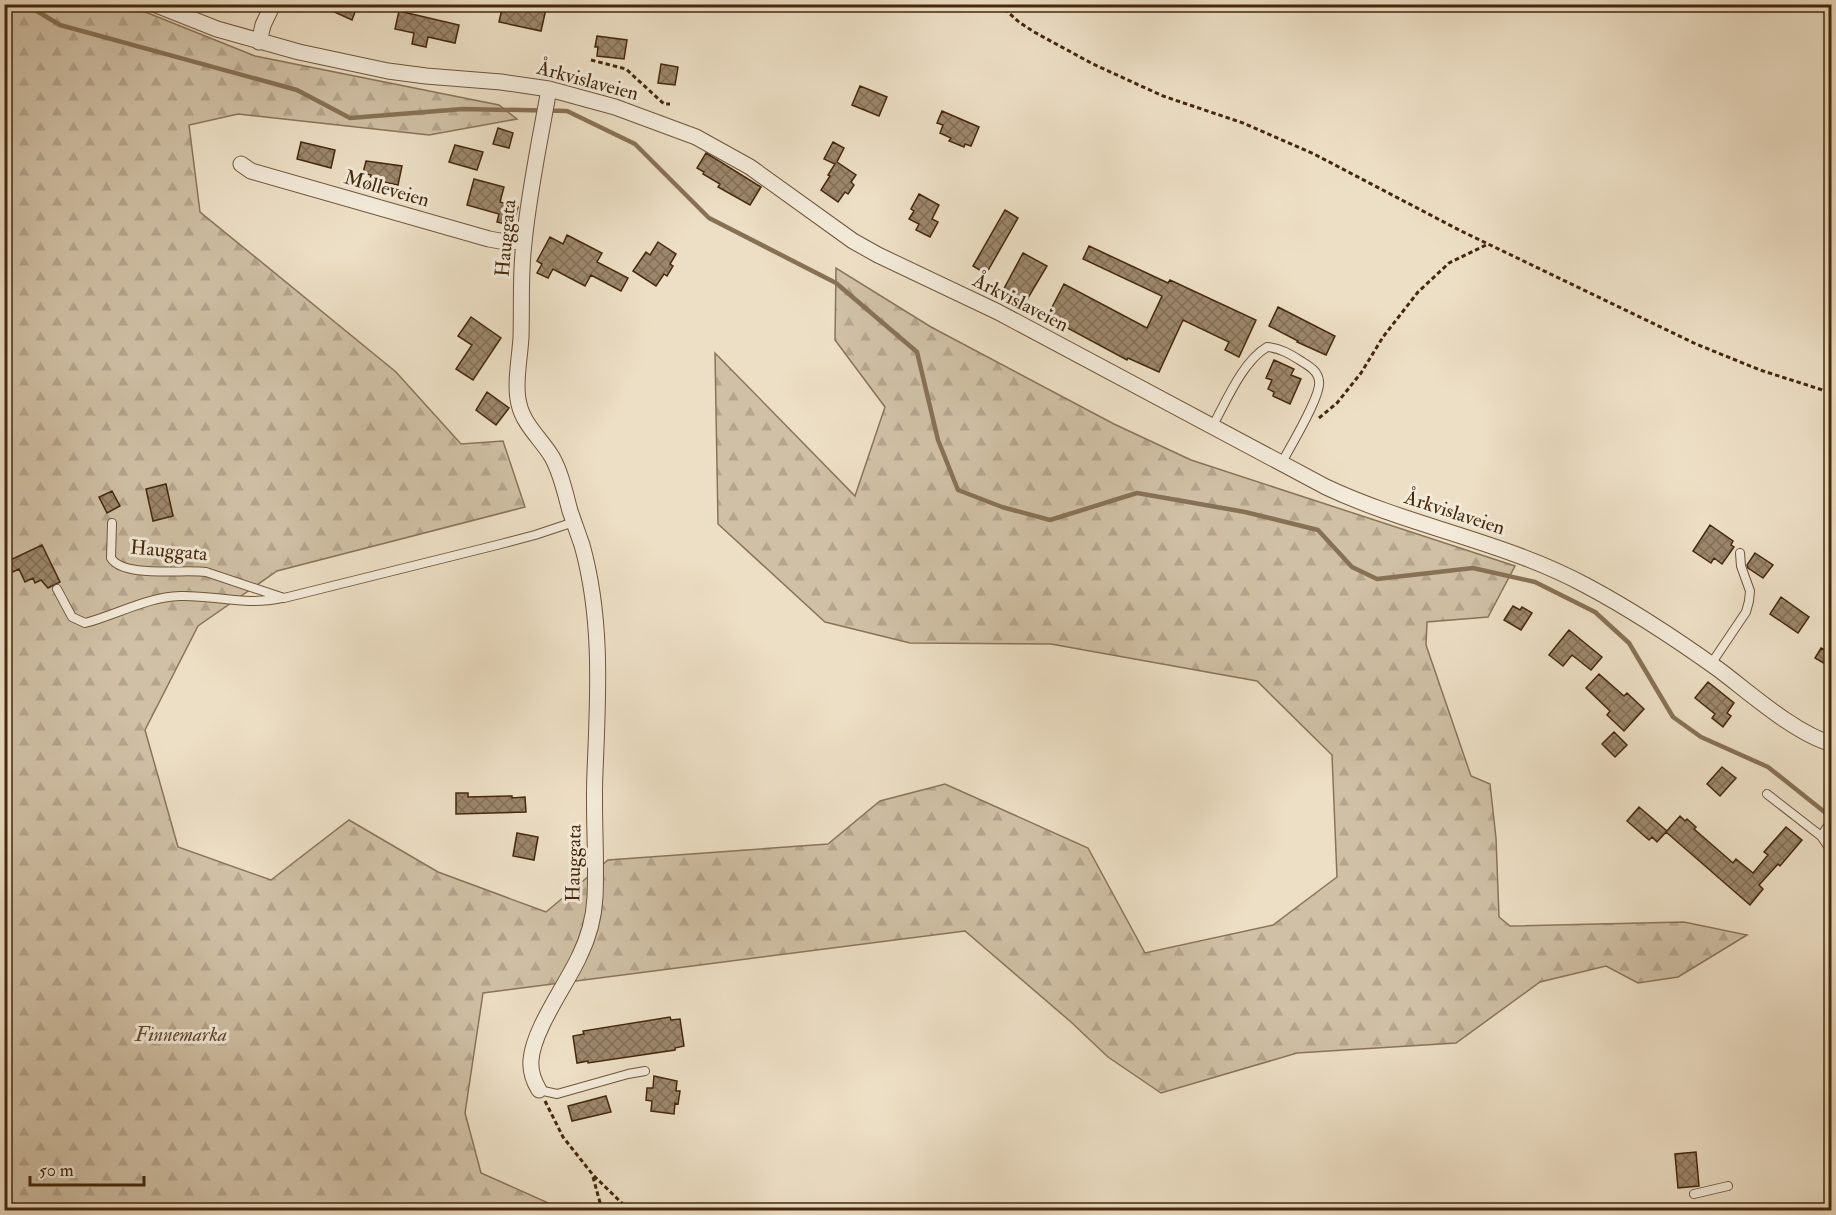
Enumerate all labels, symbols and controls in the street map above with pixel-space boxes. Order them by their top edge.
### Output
street label: Årkvislaveien [533,55,641,106]
street label: Mølleveien [341,164,432,213]
street label: Hauggata [490,198,521,278]
street label: Årkvislaveien [968,267,1073,337]
street label: Årkvislaveien [1401,484,1508,540]
street label: Hauggata [129,535,209,566]
street label: Hauggata [560,823,587,902]
park label: Finnemarka [134,1022,227,1047]
scale bar [30,1149,144,1187]
text: 50 m [39,1159,74,1182]

